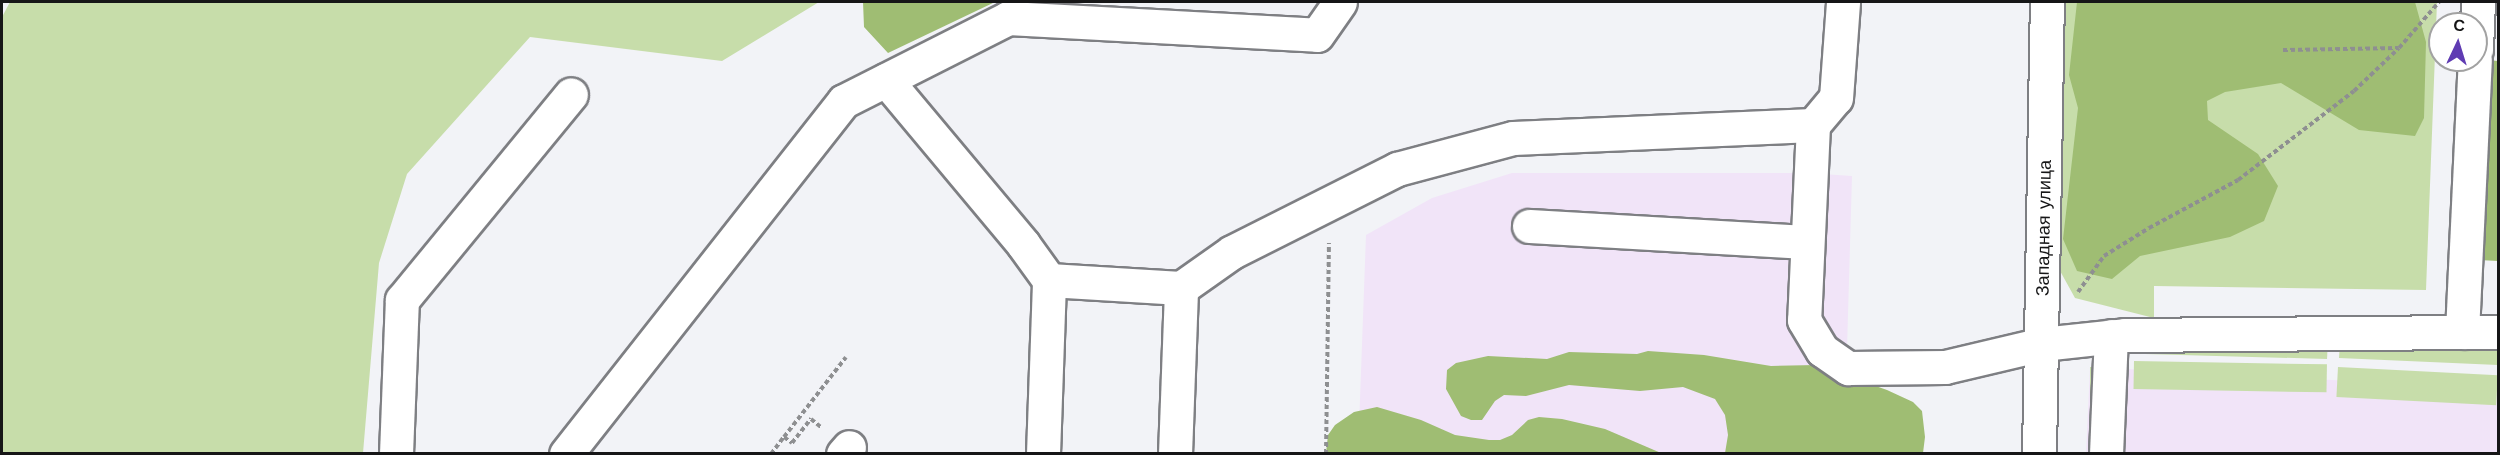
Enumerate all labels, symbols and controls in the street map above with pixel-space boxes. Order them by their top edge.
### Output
north arrow [2428,12,2488,72]
text: С [2453,16,2466,35]
street label: Западная улица [2032,160,2056,296]

